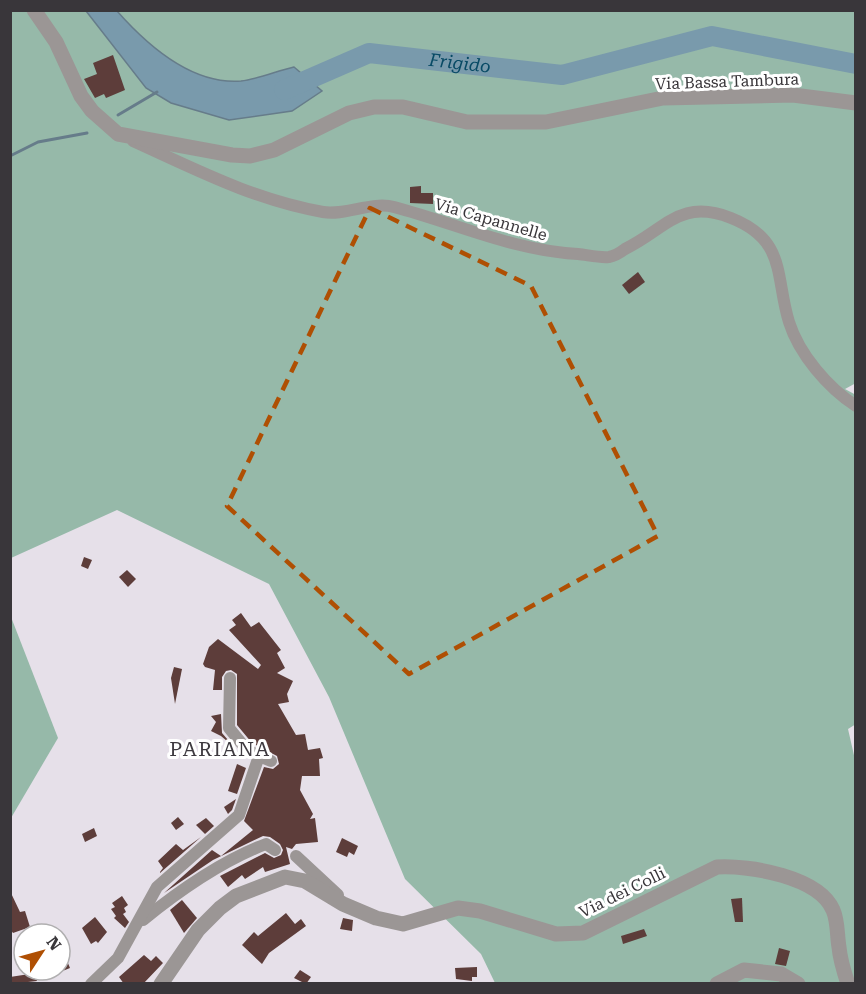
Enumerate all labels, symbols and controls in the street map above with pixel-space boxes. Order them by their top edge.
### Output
water label: Frigido [427,49,492,77]
street label: Via Bassa Tambura [655,69,800,94]
street label: Via Capannelle [432,194,549,245]
district label: PARIANA [169,737,271,761]
street label: Via dei Colli [576,863,668,921]
north arrow [12,922,72,982]
text: N [42,933,65,954]

